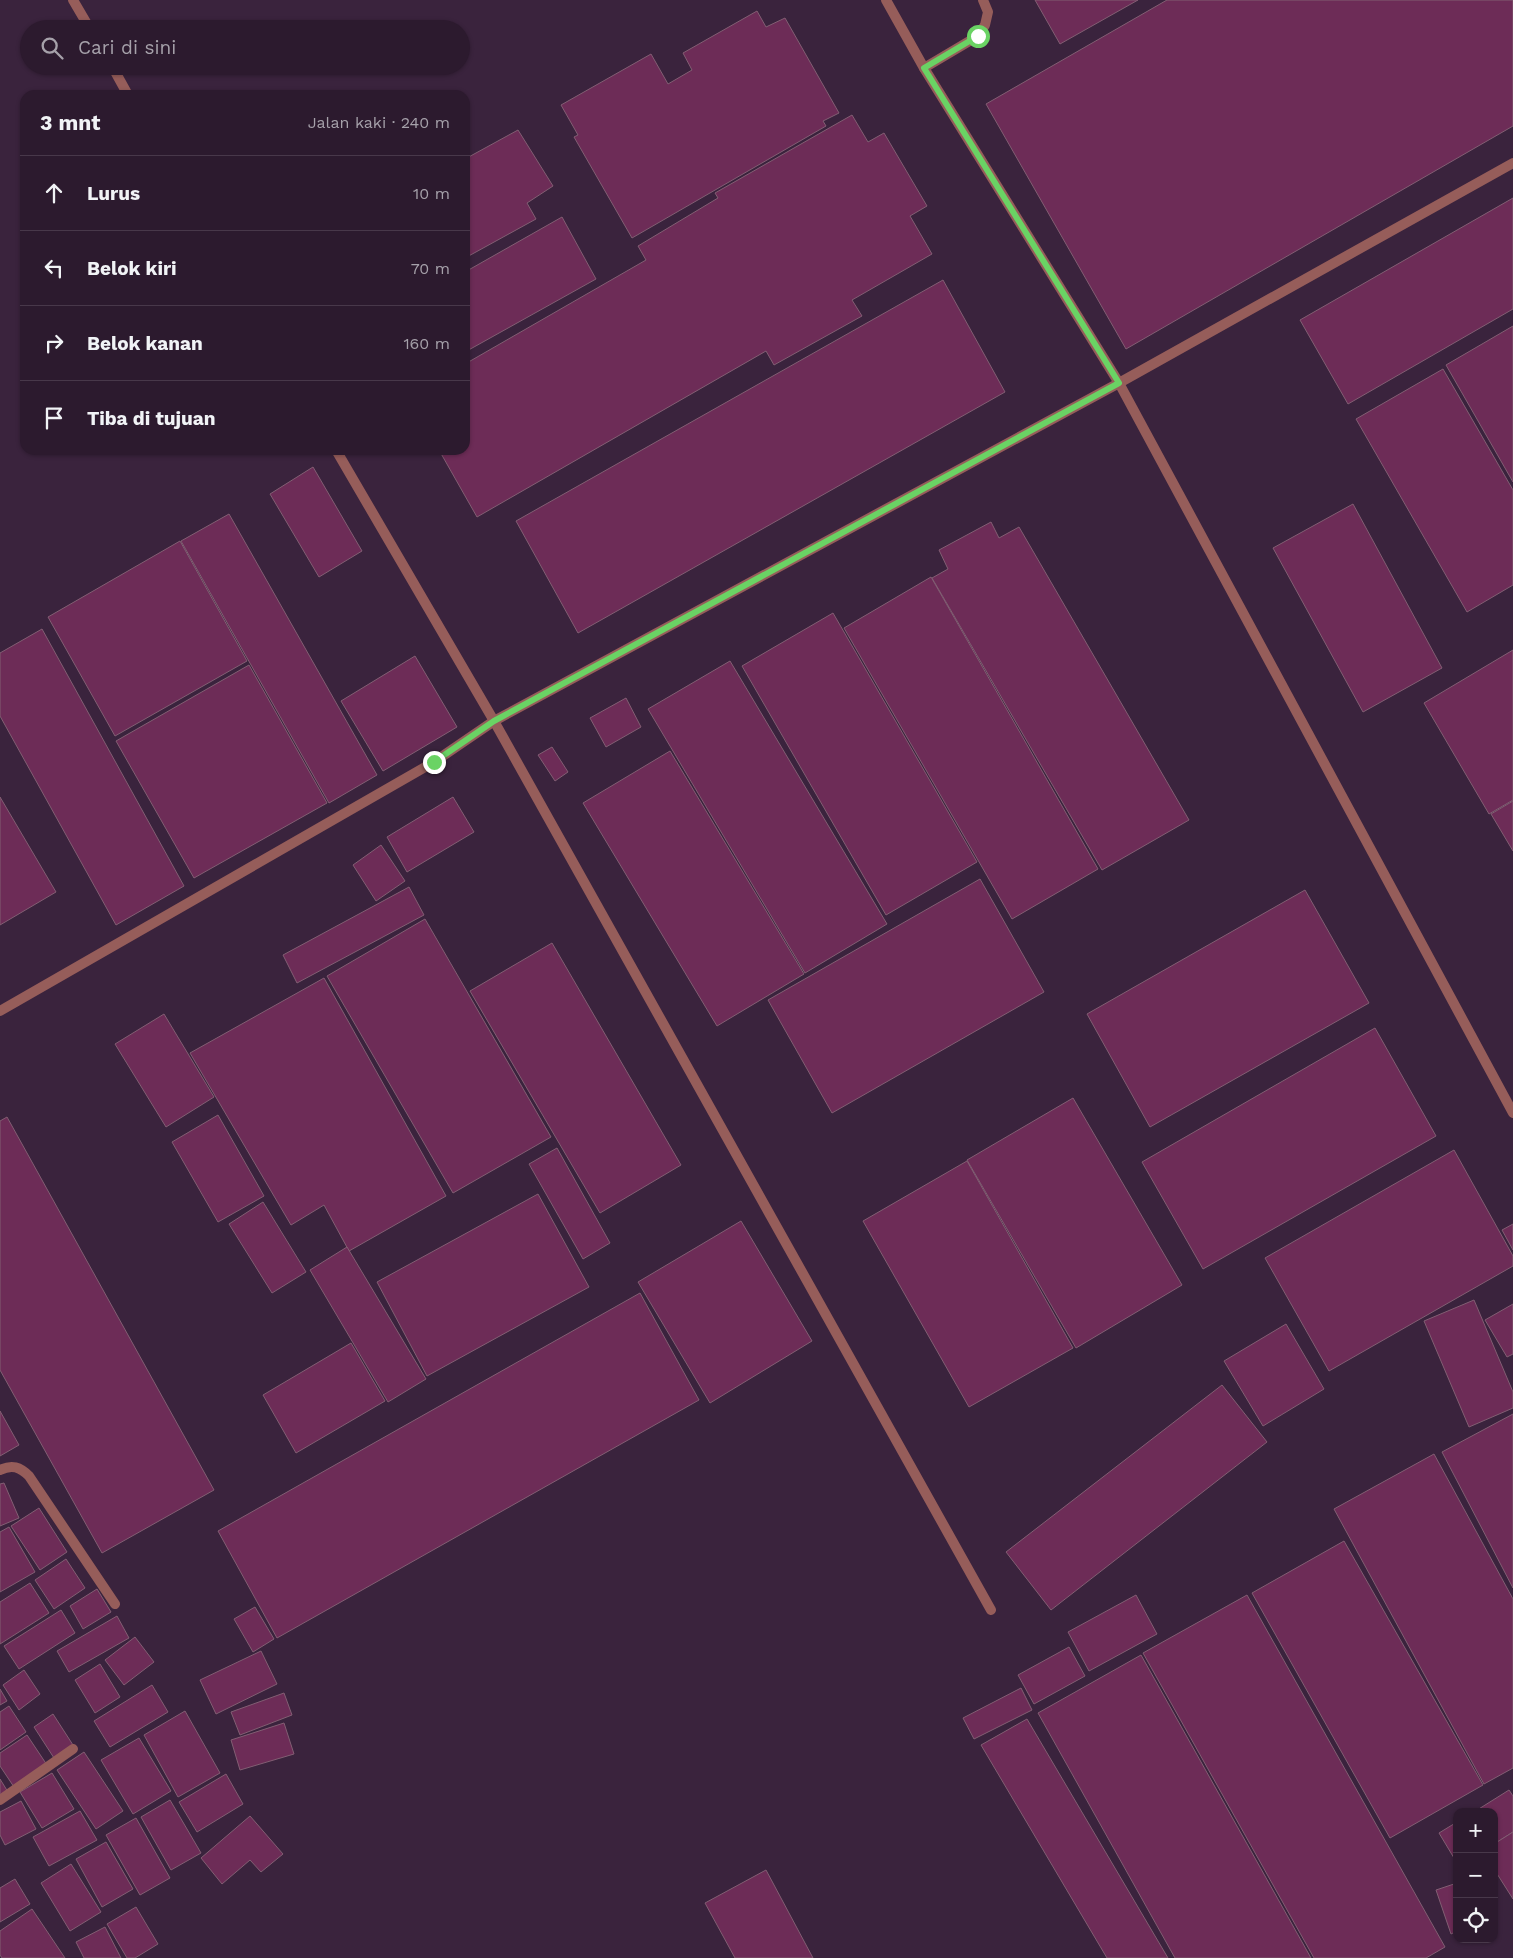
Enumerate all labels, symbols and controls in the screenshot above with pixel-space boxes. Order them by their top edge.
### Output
search box [20,20,470,75]
route start [967,25,990,48]
icon: search [38,34,66,62]
text: Cari di sini [78,36,176,59]
text: 3 mnt [40,110,100,135]
text: Jalan kaki · 240 m [308,113,450,132]
icon: ahead [40,179,68,207]
text: Lurus [87,182,140,205]
text: 10 m [413,184,450,203]
icon: left [40,254,68,282]
text: Belok kiri [87,257,177,280]
text: 70 m [411,259,450,278]
icon: right [40,329,68,357]
text: Belok kanan [87,332,203,355]
text: 160 m [403,334,450,353]
icon: arrive [40,404,68,432]
text: Tiba di tujuan [87,407,216,430]
route end [423,751,446,774]
map controls [1453,1808,1498,1943]
button: + [1453,1808,1498,1853]
button: − [1453,1853,1498,1898]
button: locate [1453,1898,1498,1943]

